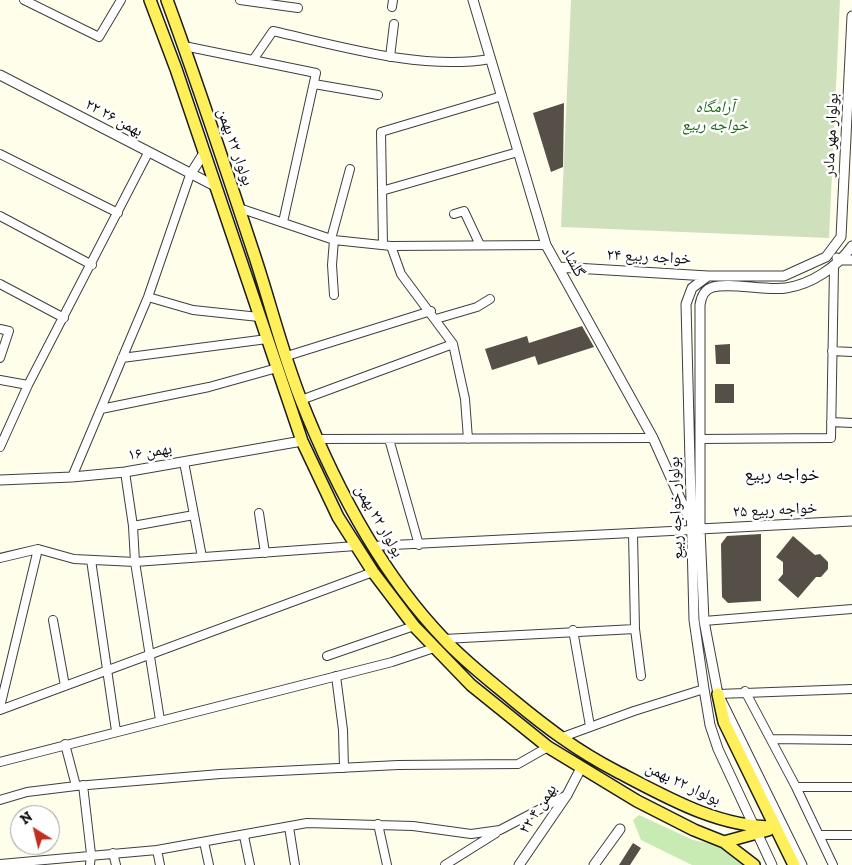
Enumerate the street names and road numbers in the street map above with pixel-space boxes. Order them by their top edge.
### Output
street label: بولوار مهر مادر [819,93,843,177]
street label: ۲۲ بهمن ۲۶ [82,95,146,141]
street label: بولوار ۲۲ بهمن [213,106,257,188]
street label: گلشاد [557,243,589,281]
street label: خواجه ربیع ۲۴ [606,245,692,269]
street label: بهمن ۱۶ [127,439,173,465]
street label: بولوار خواجه ربیع [665,456,687,560]
street label: بولوار ۲۲ بهمن [350,481,408,561]
street label: خواجه ربیع ۲۵ [732,498,818,522]
street label: بولوار ۲۲ بهمن [642,758,724,810]
street label: ۲۲ بهمن ۴ [515,781,561,837]

